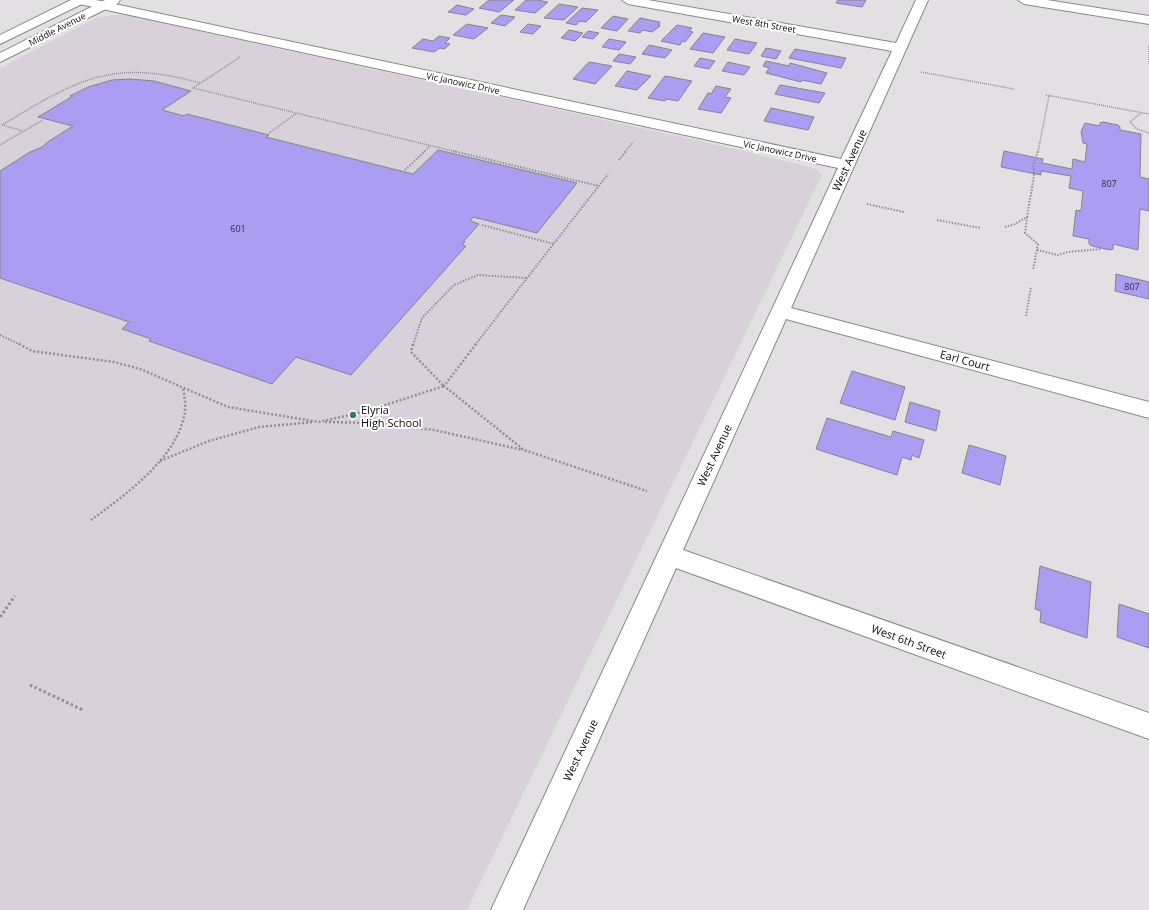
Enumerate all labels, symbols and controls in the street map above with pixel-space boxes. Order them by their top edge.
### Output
street label: Middle Avenue [26,9,88,49]
street label: West 8th Street [731,12,797,36]
street label: Vic Janowicz Drive [425,69,501,97]
street label: West Avenue [828,127,870,193]
street label: Vic Janowicz Drive [742,137,818,165]
house number: 807 [1101,177,1117,190]
house number: 601 [230,222,246,235]
house number: 807 [1124,280,1140,293]
street label: Earl Court [938,346,992,374]
place label: Elyria High School [361,402,422,430]
marker: Elyria High School [348,410,358,420]
street label: West Avenue [693,422,735,488]
street label: West 6th Street [869,620,949,662]
street label: West Avenue [559,717,601,783]

